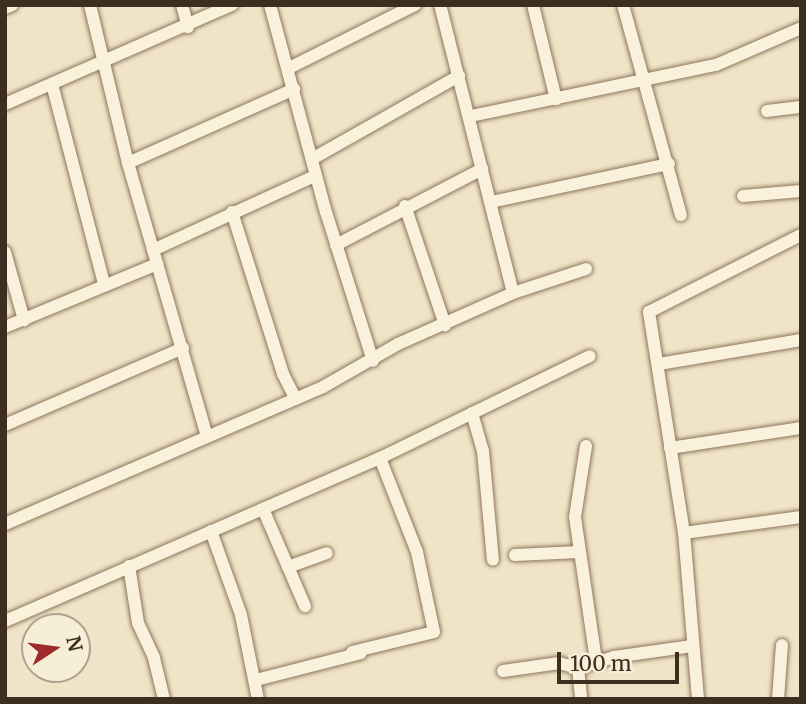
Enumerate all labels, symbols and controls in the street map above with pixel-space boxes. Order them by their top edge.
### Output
north arrow [21,613,91,683]
text: N [61,634,88,654]
scale bar [561,638,684,682]
text: 100 m [570,650,632,677]

